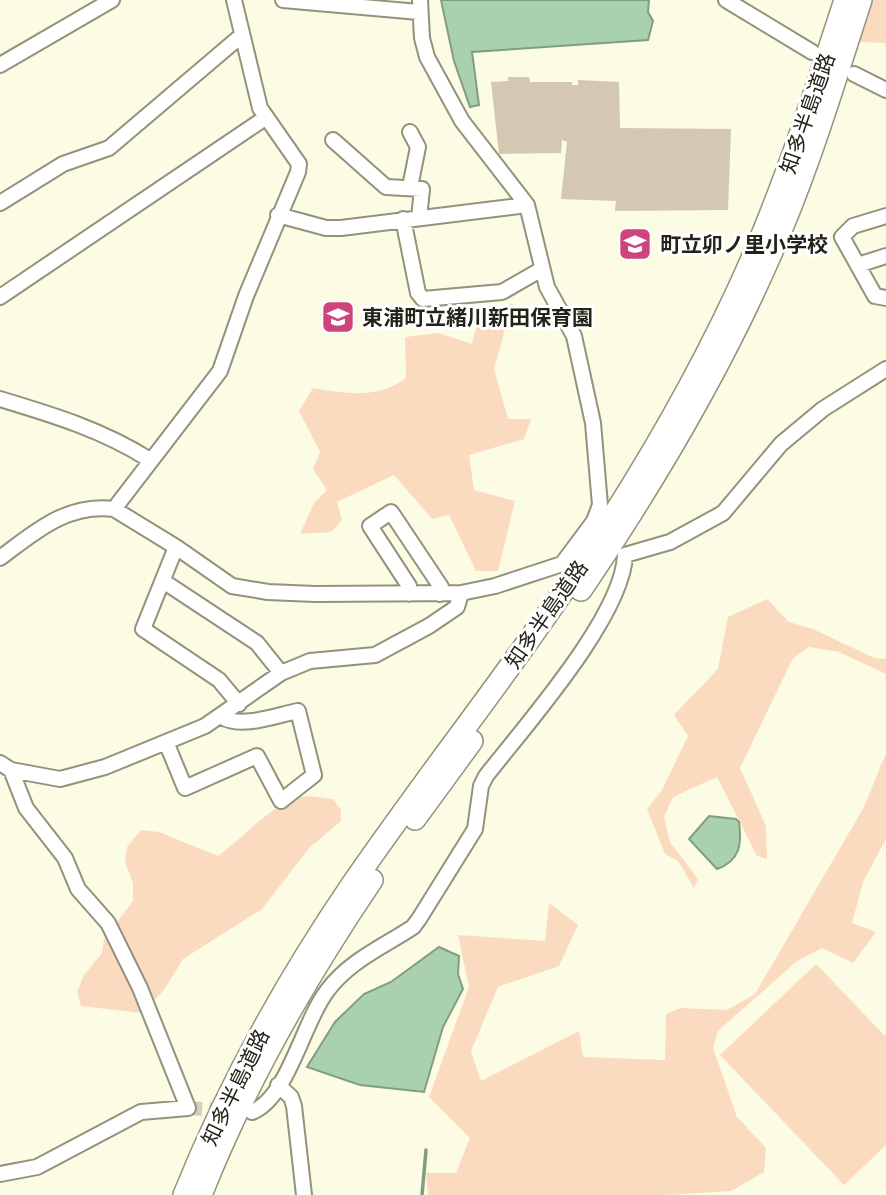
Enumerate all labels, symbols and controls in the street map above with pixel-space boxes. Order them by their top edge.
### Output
street label: 知多半島道路 [774,49,840,177]
school or university icon: 町立卯ノ里小学校 [616,225,654,263]
place label: 町立卯ノ里小学校 [660,231,828,257]
school or university icon: 東浦町立緒川新田保育園 [319,298,357,336]
place label: 東浦町立緒川新田保育園 [362,304,593,330]
street label: 知多半島道路 [499,555,593,673]
street label: 知多半島道路 [196,1025,274,1149]

